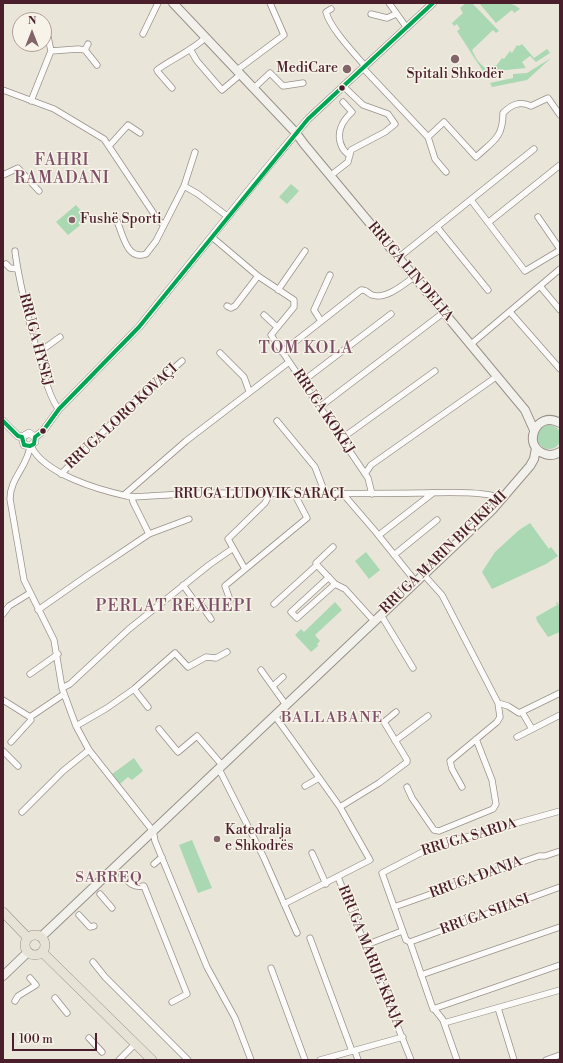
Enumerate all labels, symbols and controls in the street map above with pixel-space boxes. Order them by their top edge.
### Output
north arrow [12,12,52,52]
text: N [28,14,36,28]
marker: Spitali Shkodër [449,53,461,65]
place label: MediCare [276,61,338,77]
marker: MediCare [341,63,353,75]
place label: Spitali Shkodër [407,67,503,83]
unlabelled marker [337,83,347,93]
district label: FAHRI RAMADANI [14,151,110,189]
place label: Fushë Sporti [80,212,162,228]
marker: Fushë Sporti [67,215,77,225]
street label: RRUGA LIN DELIA [364,219,456,325]
street label: RRUGA HYSEJ [15,292,55,388]
district label: TOM KOLA [259,339,353,359]
street label: RRUGA LORO KOVAÇI [62,361,182,473]
street label: RRUGA KOKEJ [288,366,358,458]
unlabelled marker [38,426,48,436]
street label: RRUGA LUDOVIK SARAÇI [174,487,344,503]
street label: RRUGA MARIN BIÇIKEMI [377,488,511,618]
district label: PERLAT REXHEPI [95,597,253,617]
district label: BALLABANE [281,709,383,727]
street label: RRUGA SARDA [419,816,519,860]
place label: Katedralja e Shkodrës [225,823,293,856]
marker: Katedralja e Shkodrës [212,834,222,844]
street label: RRUGA DANJA [427,853,525,903]
district label: SARREQ [75,869,143,887]
street label: RRUGA MARIJE KRAJA [334,883,406,1031]
street label: RRUGA SHASI [438,891,532,939]
scale bar [14,1025,99,1051]
text: 100 m [19,1032,53,1047]

